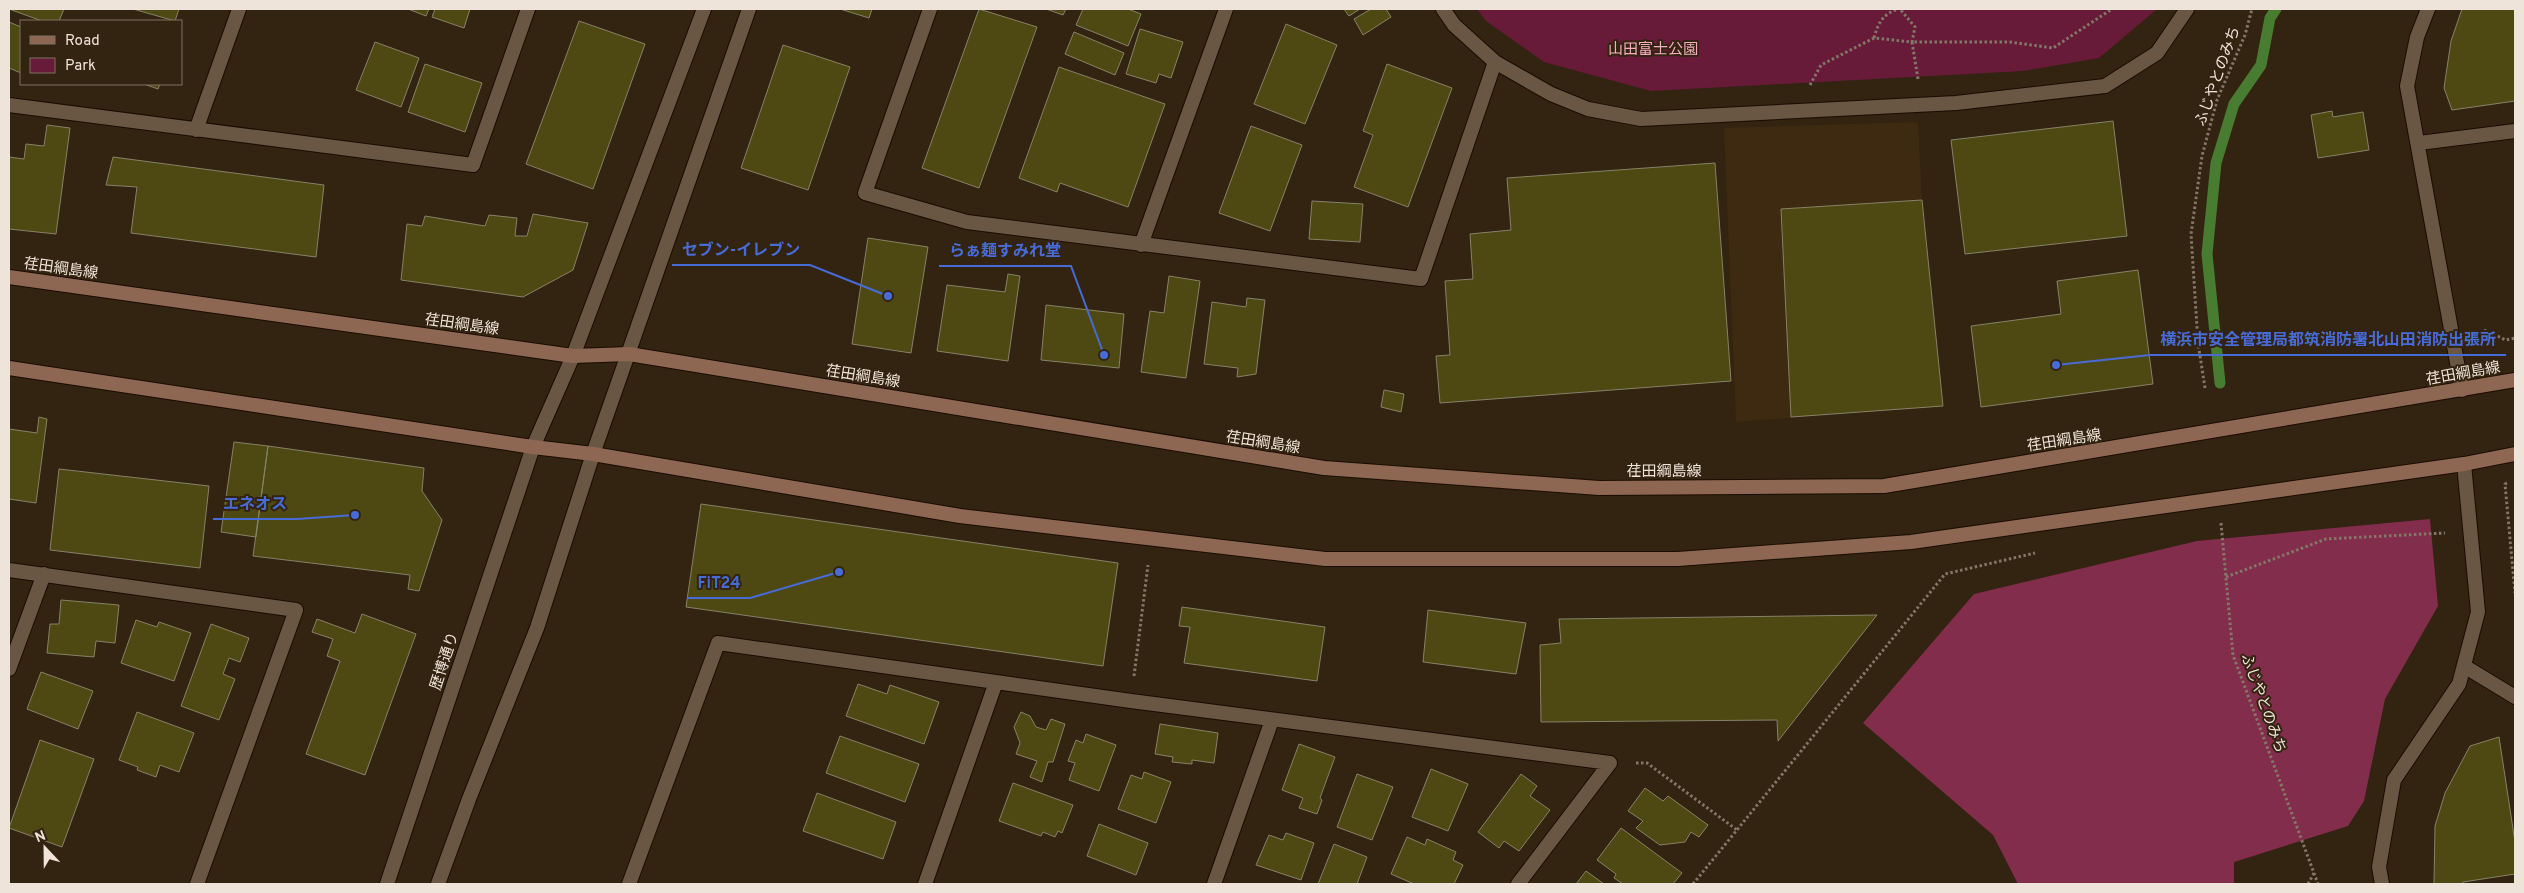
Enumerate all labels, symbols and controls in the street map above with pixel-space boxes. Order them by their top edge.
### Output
legend [20,20,182,85]
street label: ふじやとのみち [2192,24,2245,129]
text: Road [65,32,100,51]
park label: 山田富士公園 [1608,41,1698,60]
text: Park [65,57,96,76]
callout: セブン-イレブン [672,234,810,265]
callout: らぁ麺すみれ堂 [939,235,1071,266]
text: セブン-イレブン [682,241,800,261]
text: らぁ麺すみれ堂 [949,242,1061,262]
street label: 荏田綱島線 [22,255,99,284]
street label: 荏田綱島線 [423,311,500,340]
callout: 横浜市安全管理局都筑消防署北山田消防出張所 [2150,324,2506,355]
text: 横浜市安全管理局都筑消防署北山田消防出張所 [2160,330,2496,351]
street label: 荏田綱島線 [2425,359,2502,390]
street label: 荏田綱島線 [824,362,901,393]
street label: 荏田綱島線 [2026,426,2103,457]
street label: 荏田綱島線 [1224,428,1301,459]
street label: 荏田綱島線 [1626,463,1702,482]
callout: エネオス [213,488,297,519]
text: エネオス [223,495,287,515]
callout: FiT24 [687,567,750,598]
text: FiT24 [697,574,741,594]
street label: 歴博通り [426,630,464,693]
street label: ふじやとのみち [2236,651,2289,756]
north arrow [20,823,70,873]
text: N [33,828,49,847]

